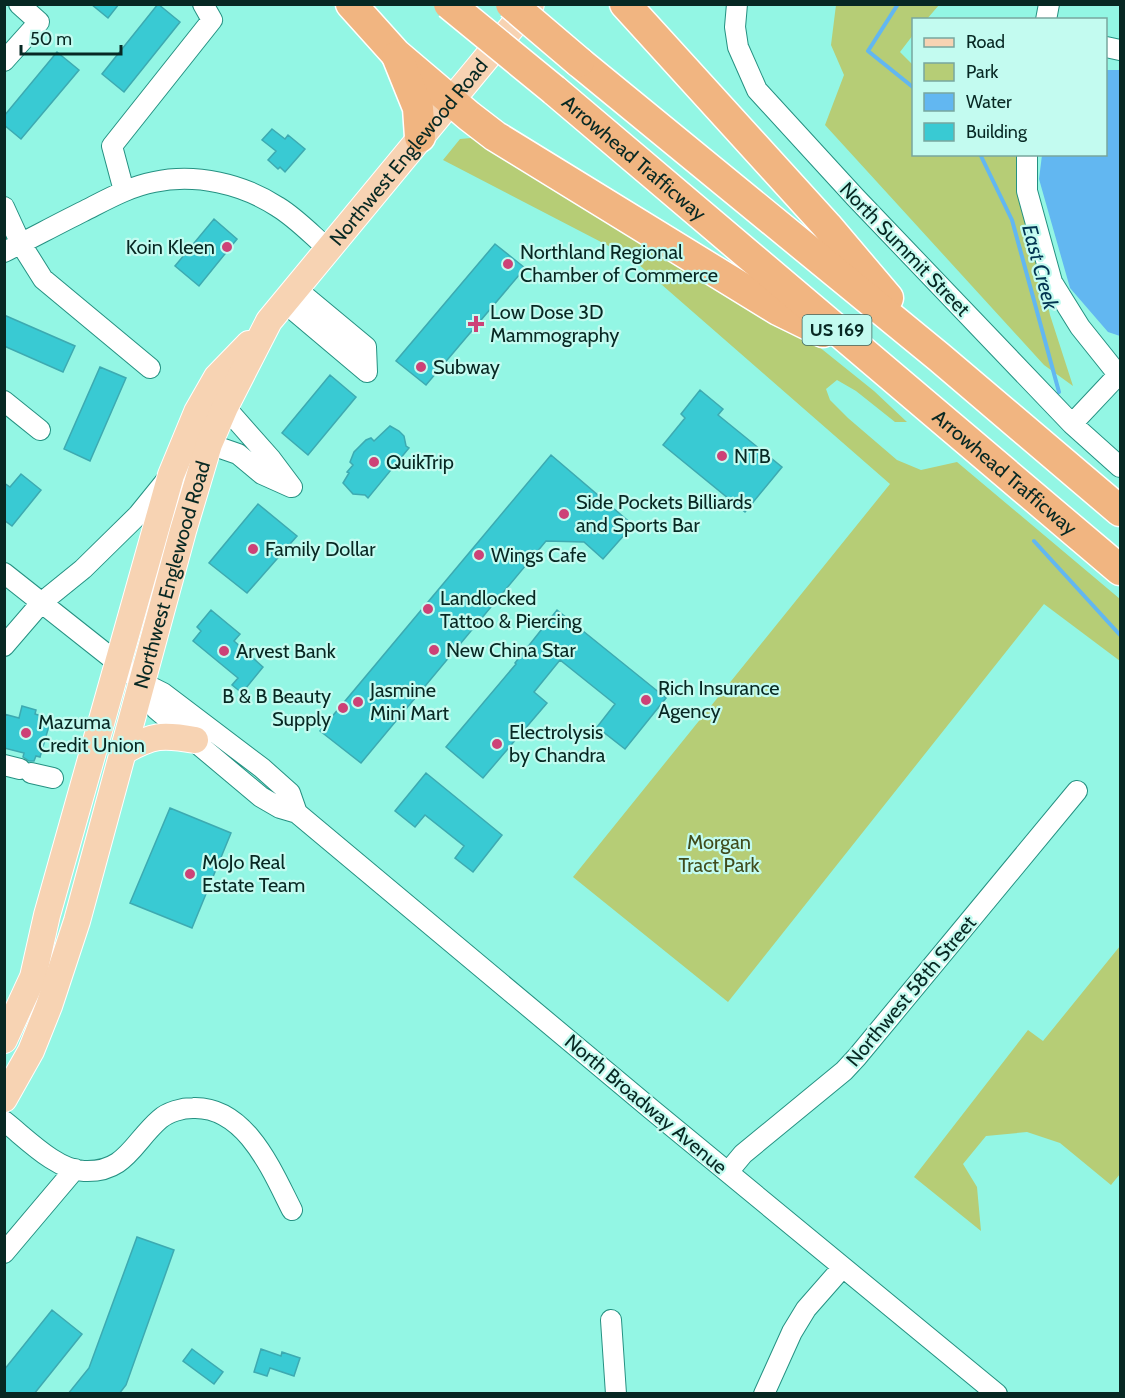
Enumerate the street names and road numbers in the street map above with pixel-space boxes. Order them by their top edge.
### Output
street label: Northwest Englewood Road [324,54,493,250]
street label: Arrowhead Trafficway [557,90,711,226]
street label: North Summit Street [835,177,975,321]
road number: US 169 [802,315,872,345]
street label: Arrowhead Trafficway [928,404,1082,540]
street label: Northwest Englewood Road [129,458,215,691]
street label: Northwest 58th Street [841,911,981,1071]
street label: North Broadway Avenue [560,1029,732,1179]

